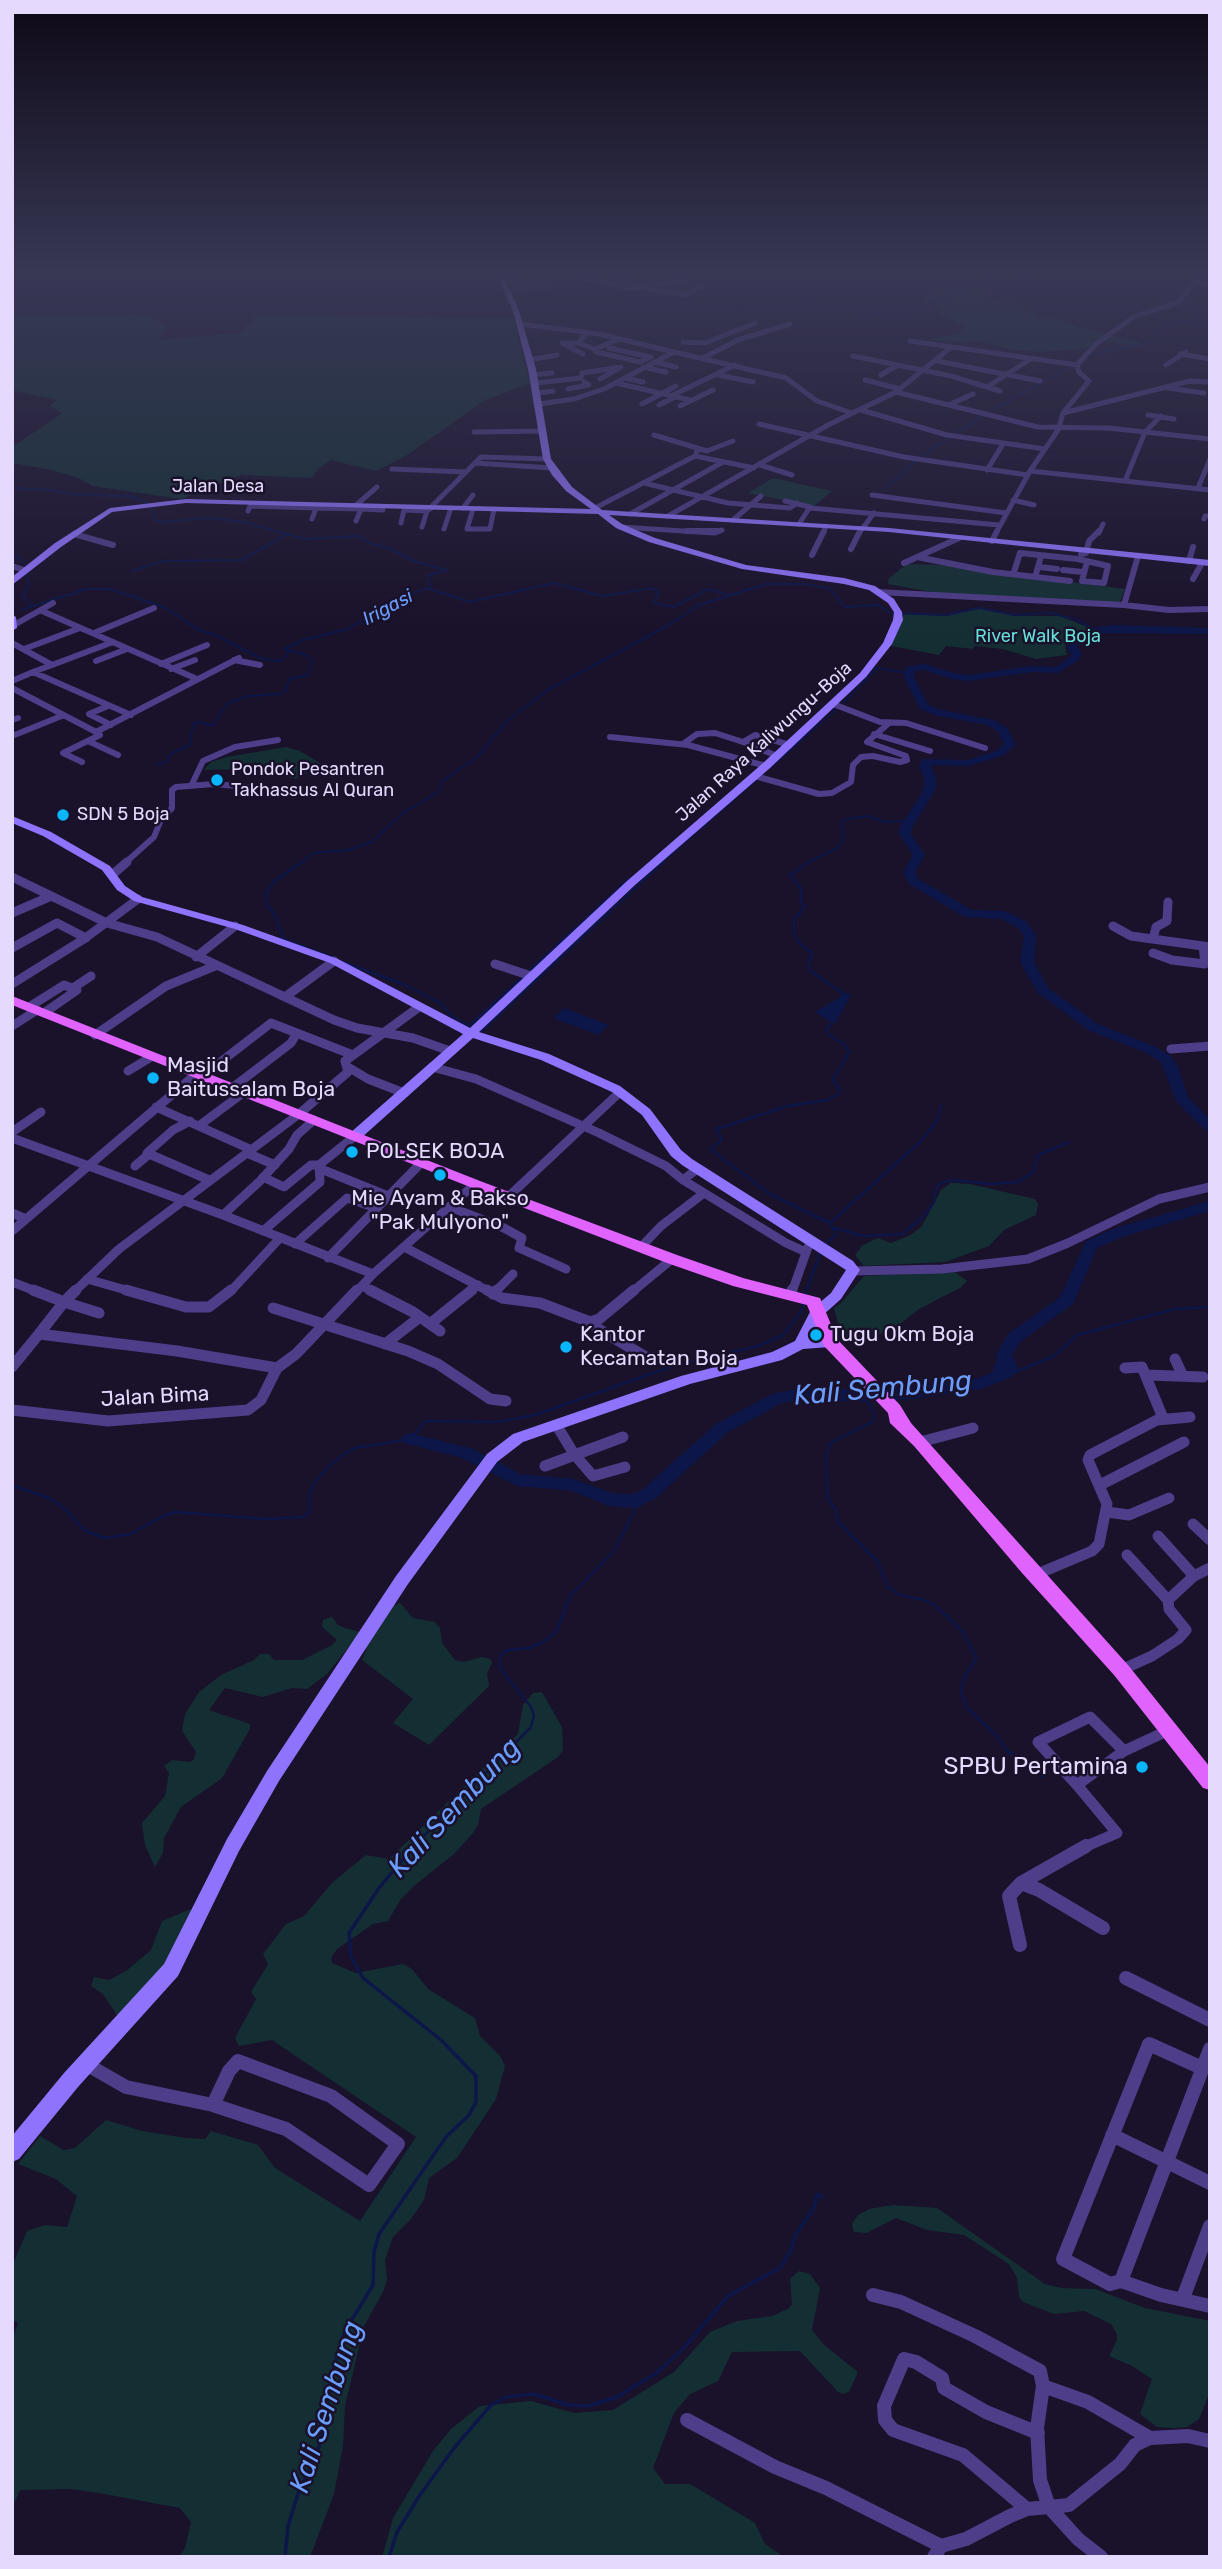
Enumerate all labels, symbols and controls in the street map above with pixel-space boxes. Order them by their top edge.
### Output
street label: Jalan Desa [172,476,264,498]
water label: Irigasi [359,585,417,631]
park label: River Walk Boja [975,626,1101,648]
street label: Jalan Raya Kaliwungu-Boja [672,657,856,827]
place label: Pondok Pesantren Takhassus Al Quran [231,759,394,802]
marker: Pondok Pesantren Takhassus Al Quran [209,772,225,788]
place label: SDN 5 Boja [77,804,169,826]
marker: SDN 5 Boja [55,807,71,823]
place label: Masjid Baitussalam Boja [167,1053,335,1103]
marker: Masjid Baitussalam Boja [145,1070,161,1086]
place label: POLSEK BOJA [366,1139,504,1165]
marker: POLSEK BOJA [344,1144,360,1160]
marker: Mie Ayam & Bakso "Pak Mulyono" [432,1167,448,1183]
place label: Mie Ayam & Bakso "Pak Mulyono" [351,1186,529,1236]
place label: Kantor Kecamatan Boja [580,1322,738,1372]
place label: Tugu 0km Boja [830,1322,974,1348]
marker: Tugu 0km Boja [808,1327,824,1343]
marker: Kantor Kecamatan Boja [558,1339,574,1355]
water label: Kali Sembung [793,1364,973,1414]
street label: Jalan Bima [100,1382,210,1412]
water label: Kali Sembung [382,1731,528,1885]
place label: SPBU Pertamina [944,1753,1128,1781]
marker: SPBU Pertamina [1134,1759,1150,1775]
water label: Kali Sembung [283,2317,371,2497]

